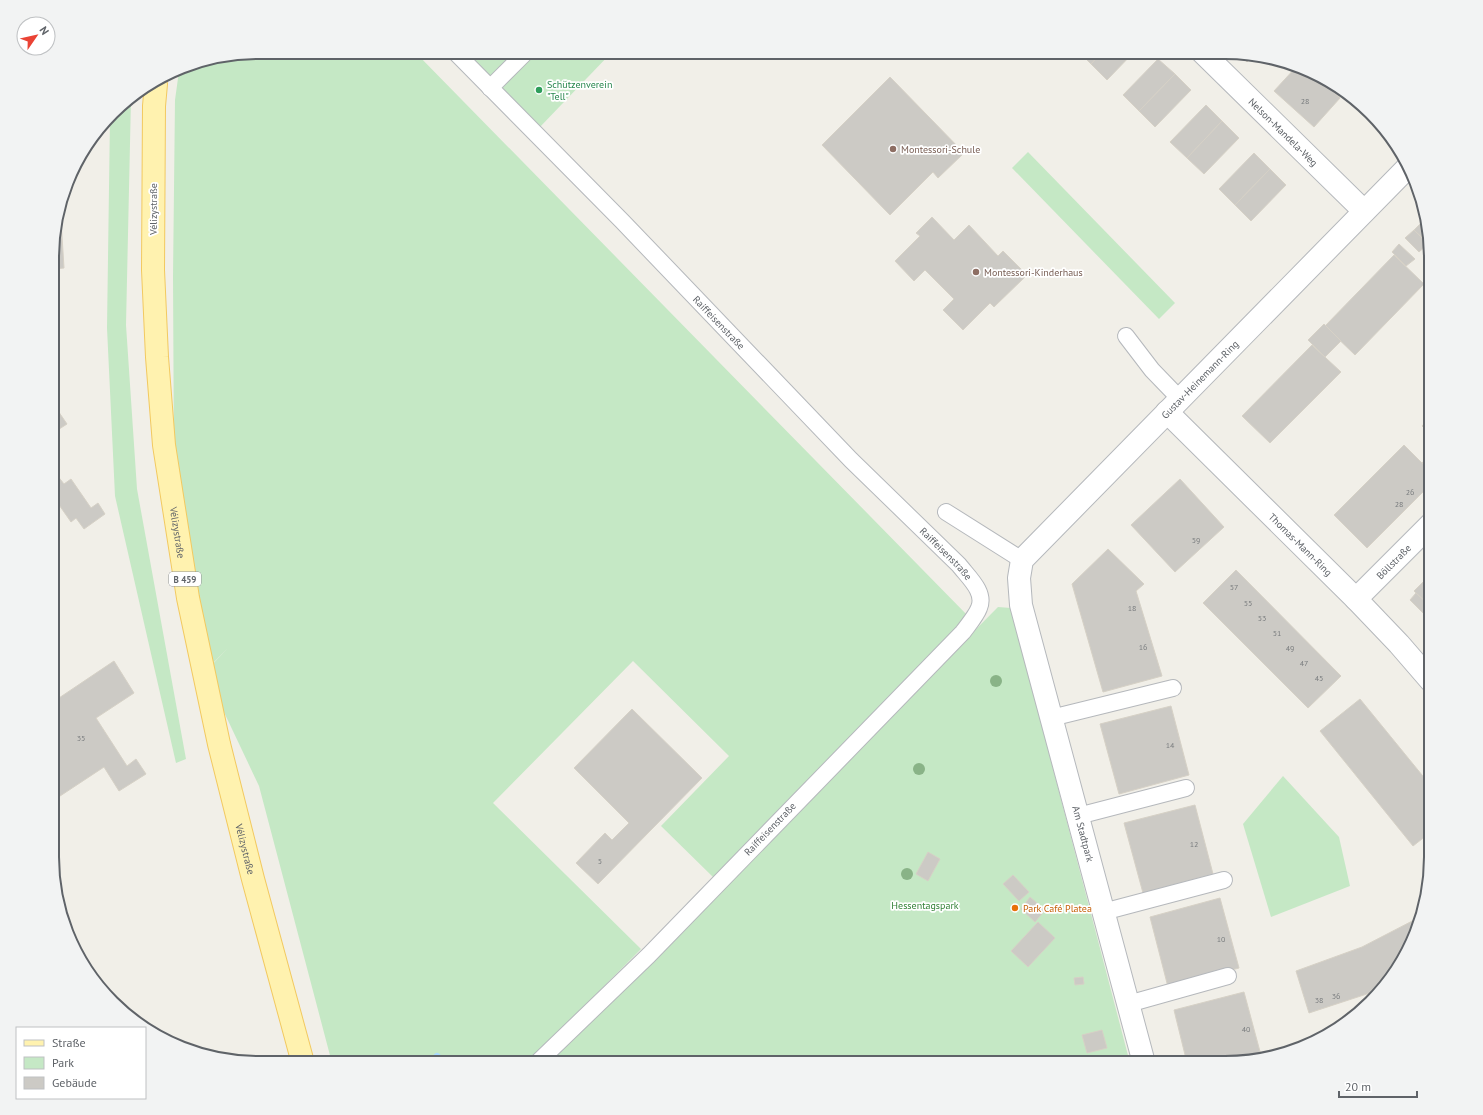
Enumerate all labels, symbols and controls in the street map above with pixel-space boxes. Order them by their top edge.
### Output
north arrow [16,16,56,56]
text: N [36,23,52,37]
place label: Schützenverein "Tell" [547,78,612,103]
marker: Schützenverein "Tell" [534,85,544,95]
street label: Nelson-Mandela-Weg [1246,95,1321,169]
house number: 28 [1301,96,1309,106]
place label: Montessori-Schule [901,143,980,156]
marker: Montessori-Schule [888,144,898,154]
street label: Vélizystraße [147,183,160,236]
place label: Montessori-Kinderhaus [984,266,1083,279]
marker: Montessori-Kinderhaus [971,267,981,277]
street label: Raiffeisenstraße [690,293,748,352]
street label: Gustav-Heinemann-Ring [1158,337,1241,421]
house number: 26 [1406,487,1414,497]
house number: 28 [1395,499,1403,509]
street label: Vélizystraße [167,505,188,559]
street label: Thomas-Mann-Ring [1266,510,1335,578]
street label: Raiffeisenstraße [917,524,975,583]
house number: 59 [1192,535,1200,545]
street label: Böllstraße [1373,541,1414,582]
road number: B 459 [169,572,201,586]
house number: 57 [1230,582,1238,592]
house number: 55 [1244,598,1252,608]
house number: 18 [1128,603,1136,613]
house number: 53 [1258,613,1266,623]
house number: 51 [1273,628,1281,638]
house number: 16 [1139,642,1147,652]
house number: 49 [1286,643,1294,653]
house number: 47 [1300,658,1308,668]
house number: 45 [1315,673,1323,683]
house number: 35 [77,733,85,743]
house number: 14 [1166,740,1175,750]
street label: Raiffeisenstraße [741,800,799,858]
street label: Am Stadtpark [1069,804,1097,864]
street label: Vélizystraße [233,821,258,876]
house number: 12 [1190,839,1198,849]
house number: 5 [598,856,602,866]
park label: Hessentagspark [891,899,959,912]
place label: Park Café Platea [1023,902,1092,915]
marker: Park Café Platea [1010,903,1020,913]
house number: 10 [1217,934,1226,944]
house number: 36 [1332,991,1340,1001]
house number: 38 [1315,995,1323,1005]
house number: 40 [1242,1024,1251,1034]
legend [16,1027,146,1099]
text: Straße [52,1035,86,1050]
text: Park [52,1055,74,1070]
scale bar [1339,1073,1417,1099]
text: Gebäude [52,1075,97,1090]
text: 20 m [1345,1079,1371,1094]

